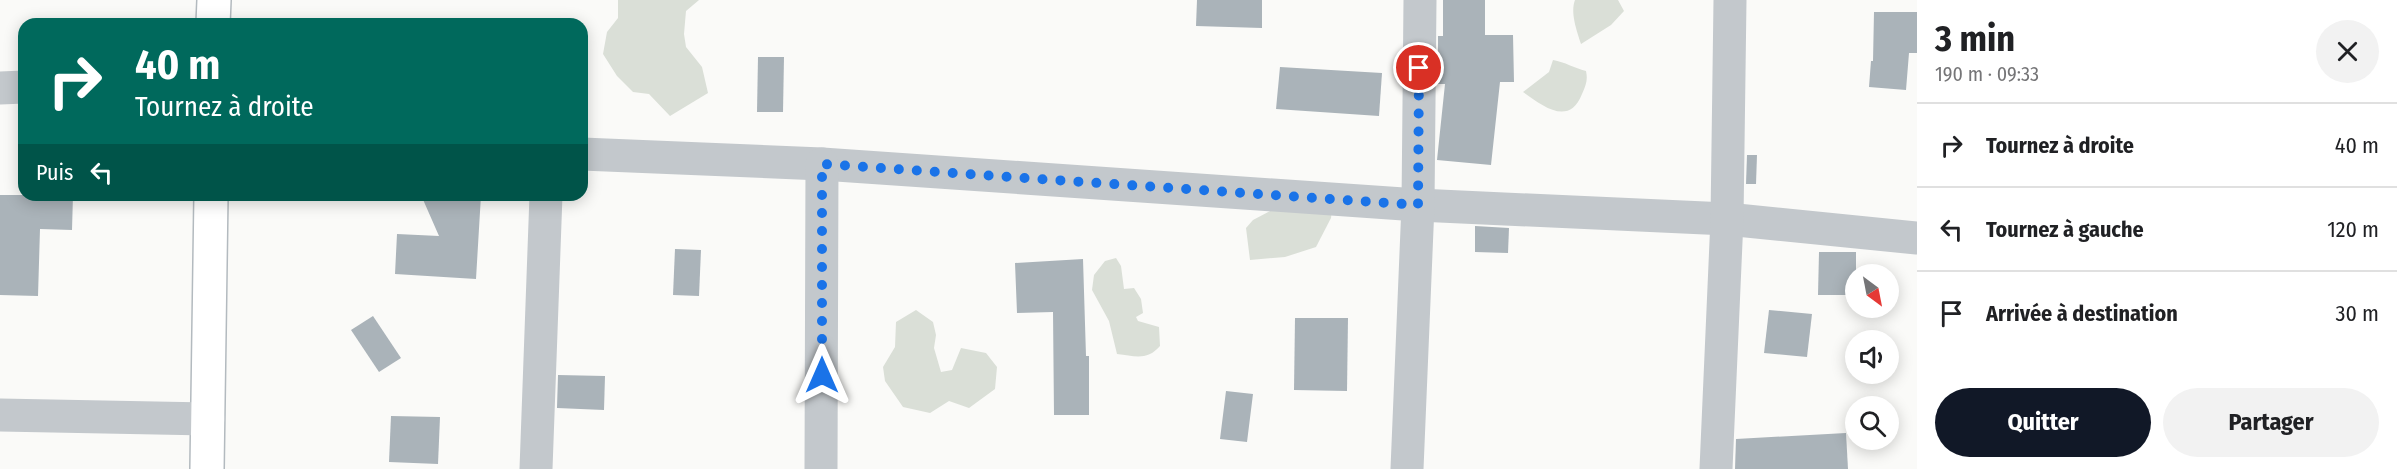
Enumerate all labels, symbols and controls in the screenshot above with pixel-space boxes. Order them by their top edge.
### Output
text: 3 min [1935,17,2015,61]
button: close [2316,20,2379,83]
text: 40 m [135,40,220,90]
icon: right [36,42,114,120]
pin [1393,42,1444,93]
icon: arrive [1402,51,1435,84]
text: 190 m · 09:33 [1935,62,2039,86]
text: Tournez à droite [135,91,314,123]
icon: right [1935,129,1968,162]
text: Tournez à droite [1986,132,2134,159]
text: 40 m [2335,132,2379,159]
icon: left [85,156,118,189]
text: Puis [36,159,73,186]
icon: left [1935,213,1968,246]
text: Tournez à gauche [1986,216,2144,243]
text: 120 m [2327,216,2379,243]
north arrow [1845,264,1899,318]
map controls [1845,264,1899,450]
icon: arrive [1935,297,1968,330]
text: Arrivée à destination [1986,300,2178,327]
text: 30 m [2336,300,2379,327]
button: sound [1845,330,1899,384]
position arrow [790,343,854,407]
button: Quitter [1935,388,2151,457]
button: Partager [2163,388,2379,457]
button: search [1845,396,1899,450]

